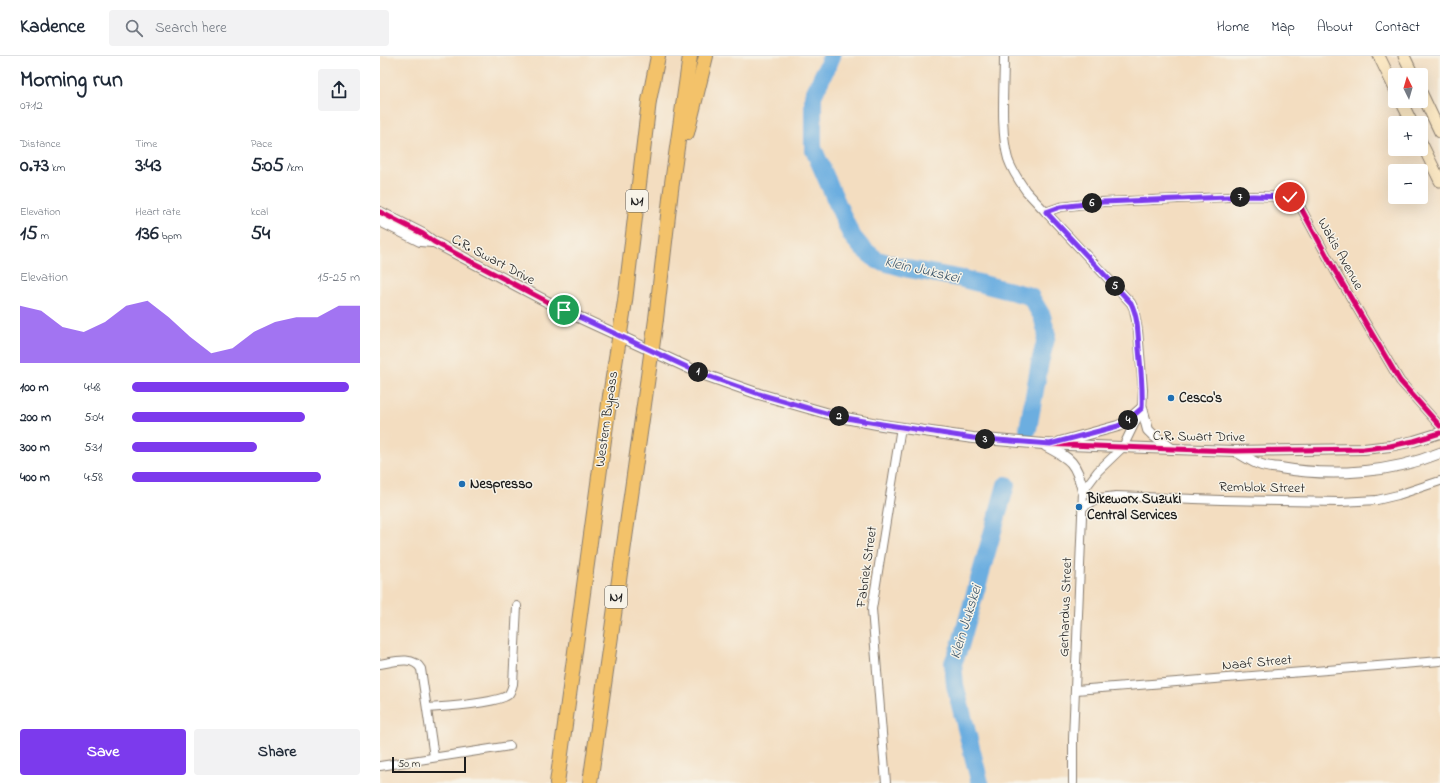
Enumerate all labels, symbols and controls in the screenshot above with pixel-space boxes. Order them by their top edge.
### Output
search box [109,10,389,46]
text: Kadence [20,14,85,41]
icon: search [123,17,145,39]
text: Search here [155,17,227,39]
text: Home [1217,17,1249,38]
text: Map [1271,17,1295,38]
text: About [1317,17,1353,38]
text: Contact [1375,17,1420,38]
text: Morning run [20,65,123,97]
north arrow [1388,68,1428,108]
map controls [1388,68,1428,204]
button: share [318,69,360,111]
text: 07:12 [20,96,43,115]
button: + [1388,116,1428,156]
text: Distance [20,136,61,152]
text: Time [135,136,157,152]
text: Pace [251,136,272,152]
text: 0.73 [20,152,49,181]
text: 3:43 [135,152,162,181]
text: 5:05 [251,152,284,181]
text: km [49,160,65,176]
text: /km [284,160,303,176]
button: − [1388,164,1428,204]
pin [1273,180,1307,214]
icon: check [1279,186,1301,208]
pin: 7 [1230,187,1250,207]
text: 7 [1238,189,1242,205]
road number: N1 [626,190,648,212]
pin: 6 [1082,193,1102,213]
text: 6 [1090,195,1094,211]
text: Elevation [20,204,60,220]
text: Heart rate [135,204,180,220]
text: kcal [251,204,268,220]
street label: Wakis Avenue [1312,214,1369,295]
text: 15 [20,220,38,249]
text: 136 [135,220,159,249]
text: 54 [251,220,270,249]
text: m [38,228,49,244]
text: bpm [159,228,182,244]
street label: C.R. Swart Drive [447,229,539,291]
water label: Klein Jukskei [882,251,963,290]
text: Elevation [20,268,68,287]
text: 15–25 m [317,268,360,287]
pin: 5 [1105,276,1125,296]
text: 5 [1112,278,1118,294]
pin [547,293,581,327]
icon: arrive [553,299,575,321]
pin: 1 [688,362,708,382]
text: 1 [696,364,700,380]
street label: Western Bypass [590,370,625,468]
text: 100 m [20,378,49,397]
text: 4:48 [84,378,101,397]
place label: Cesco's [1179,388,1222,409]
marker: Cesco's [1166,393,1176,403]
pin: 2 [829,406,849,426]
text: 200 m [20,408,51,427]
text: 5:04 [84,408,104,427]
text: 2 [836,408,842,424]
pin: 4 [1118,410,1138,430]
text: 4 [1126,412,1130,428]
street label: C.R. Swart Drive [1153,426,1246,448]
pin: 3 [975,429,995,449]
text: 3 [983,431,987,447]
text: 300 m [20,438,50,457]
text: 5:31 [84,438,102,457]
text: 400 m [20,468,50,487]
text: 4:58 [84,468,103,487]
place label: Nespresso [470,474,533,495]
street label: Remblok Street [1219,477,1305,499]
marker: Nespresso [457,479,467,489]
place label: Bikeworx Suzuki Central Services [1086,489,1182,526]
marker: Bikeworx Suzuki Central Services [1074,502,1084,512]
street label: Fabriek Street [851,525,883,610]
street label: Gerhardus Street [1054,557,1078,657]
water label: Klein Jukskei [944,581,988,662]
road number: N1 [605,586,627,608]
street label: Naaf Street [1221,649,1293,677]
button: Save [20,729,186,775]
button: Share [194,729,360,775]
scale bar [392,755,466,774]
text: 50 m [398,756,420,772]

